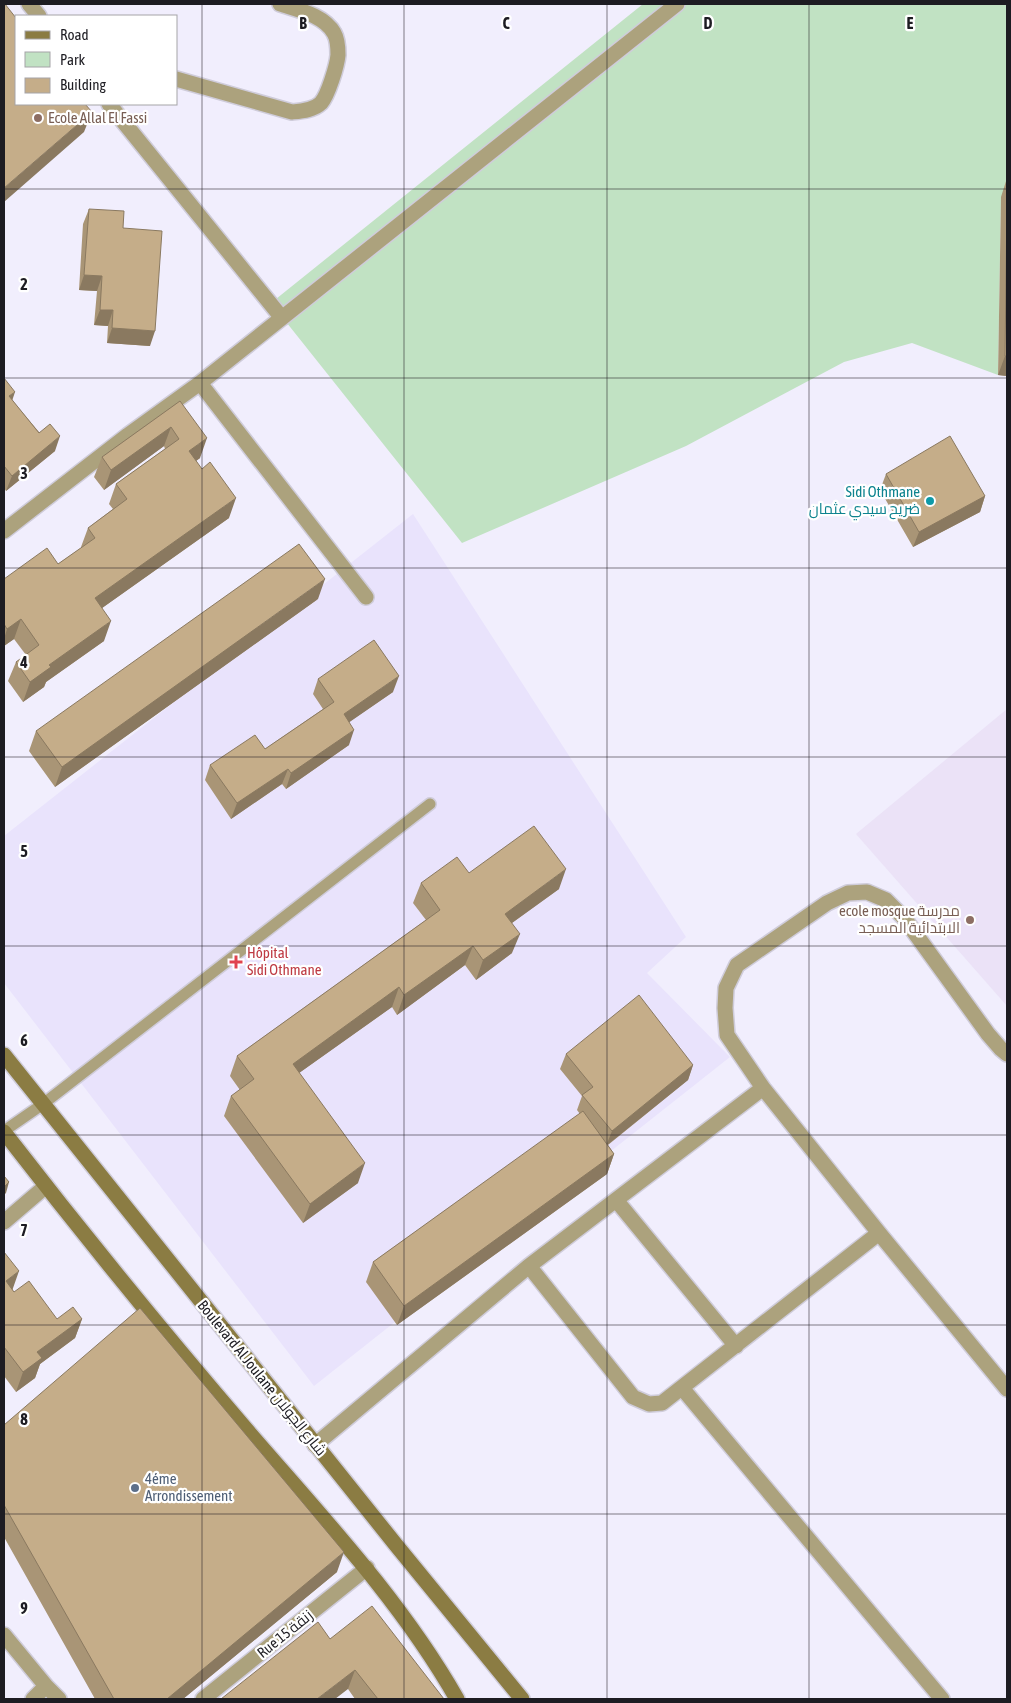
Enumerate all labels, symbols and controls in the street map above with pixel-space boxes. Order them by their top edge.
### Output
text: B [299,14,307,32]
text: C [502,14,510,32]
text: D [704,14,713,32]
text: E [907,14,914,32]
legend [15,15,178,105]
text: Road [60,26,89,43]
text: Park [60,51,85,68]
text: Building [60,76,106,93]
place label: Ecole Allal El Fassi [48,109,147,126]
marker: Ecole Allal El Fassi [32,112,44,124]
text: 2 [20,275,28,293]
text: 3 [20,464,28,482]
place label: Sidi Othmane ضريح سيدي عثمان [809,483,920,521]
marker: Sidi Othmane ضريح سيدي عثمان [924,495,936,507]
text: 4 [19,653,28,671]
text: 5 [20,842,28,860]
place label: ecole mosque مدرسة الابتدائية المسجد [839,902,960,936]
marker: ecole mosque مدرسة الابتدائية المسجد [964,914,976,926]
place label: Hôpital Sidi Othmane [247,944,322,978]
marker: Hôpital Sidi Othmane [229,955,243,969]
text: 6 [20,1031,28,1049]
text: 7 [20,1221,28,1239]
street label: Boulevard Al Joulane شارع الجولان [192,1297,330,1461]
text: 8 [20,1410,28,1428]
place label: 4éme Arrondissement [145,1470,233,1504]
marker: 4éme Arrondissement [129,1482,141,1494]
text: 9 [20,1599,28,1617]
street label: Rue 15 زنقة [254,1606,316,1662]

